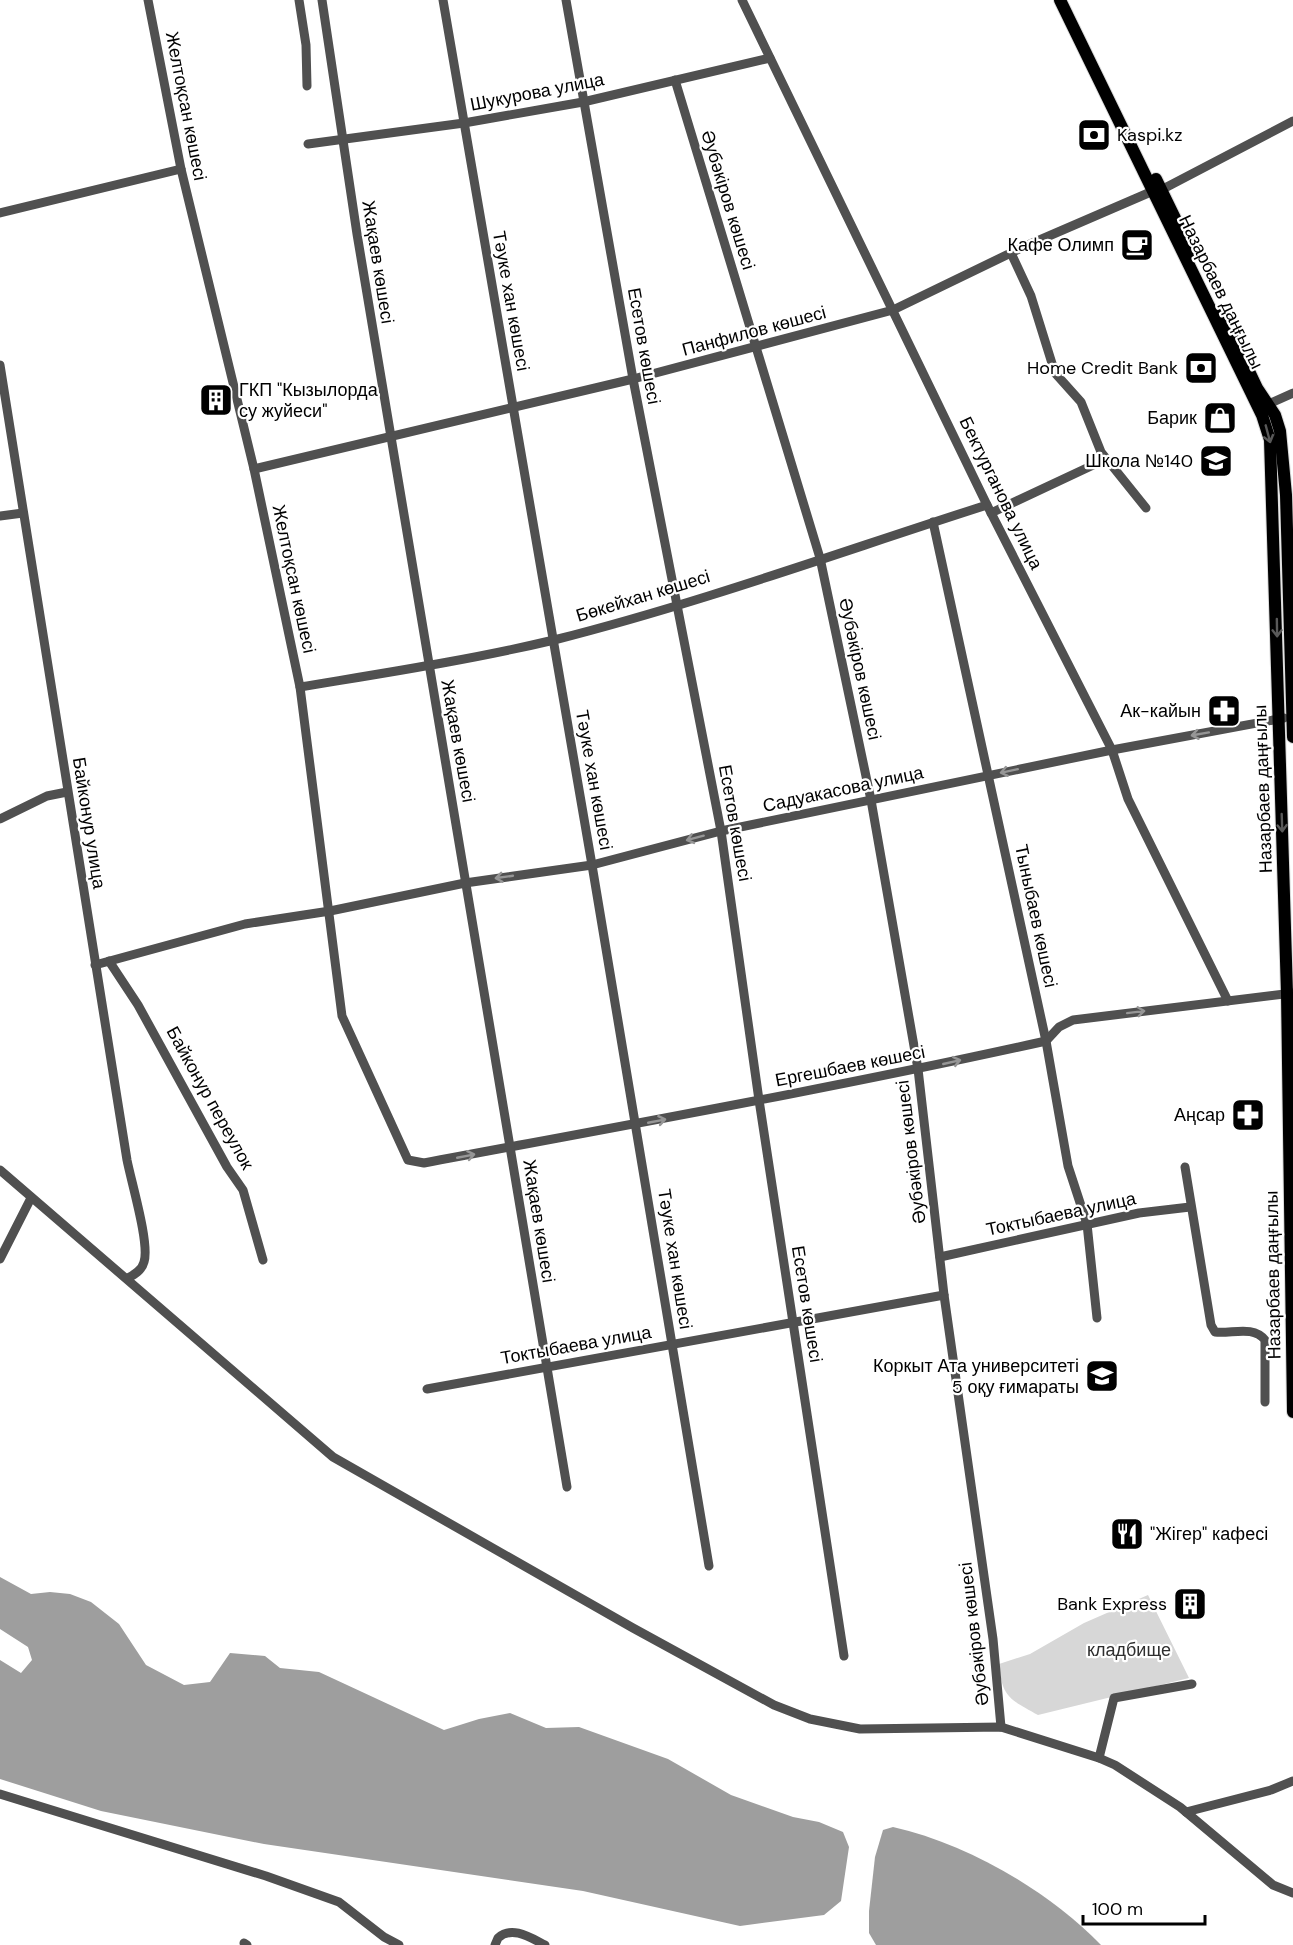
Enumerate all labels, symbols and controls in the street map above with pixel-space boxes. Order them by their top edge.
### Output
street label: Желтоқсан көшесі [160,29,212,183]
street label: Шукурова улица [468,67,607,117]
bank icon: Kaspi.kz [1076,117,1112,153]
place label: Kaspi.kz [1117,123,1182,147]
street label: Әубәкіров көшесі [695,127,761,273]
street label: Жақаев көшесі [356,199,400,325]
street label: Назарбаев даңғылы [1173,211,1269,373]
cafe icon: Кафе Олимп [1119,227,1155,263]
street label: Тәуке хан көшесі [487,229,535,373]
place label: Кафе Олимп [1007,233,1114,257]
street label: Есетов көшесі [622,286,666,406]
street label: Панфилов көшесі [679,300,829,362]
bank icon: Home Credit Bank [1183,350,1219,386]
place label: Home Credit Bank [1027,356,1178,380]
place label: ГКП "Кызылорда су жуйеси" [239,378,379,423]
building icon: ГКП "Кызылорда су жуйеси" [198,382,234,418]
shop icon: Барик [1202,400,1238,436]
place label: Барик [1147,406,1197,430]
street label: Бектурганова улица [954,413,1049,574]
one-way arrow [1263,424,1274,443]
school or university icon: Школа №140 [1198,443,1234,479]
place label: Школа №140 [1085,449,1193,473]
street label: Желтоқсан көшесі [267,502,321,656]
street label: Бөкейхан көшесі [573,564,713,628]
street label: Әубәкіров көшесі [833,596,887,742]
one-way arrow [1272,618,1283,638]
street label: Жақаев көшесі [435,678,481,804]
pharmacy icon: Ак-кайын [1206,693,1242,729]
place label: Ак-кайын [1120,699,1201,723]
street label: Назарбаев даңғылы [1248,704,1278,874]
street label: Тәуке хан көшесі [570,708,618,852]
one-way arrow [1191,729,1211,740]
street label: Байконур улица [67,755,111,892]
street label: Садуакасова улица [760,760,926,818]
street label: Есетов көшесі [713,763,757,883]
one-way arrow [1000,766,1019,777]
one-way arrow [1276,813,1288,833]
one-way arrow [686,832,705,844]
street label: Тыныбаев көшесі [1009,842,1063,990]
one-way arrow [495,872,515,883]
one-way arrow [1126,1006,1145,1017]
street label: Байконур переулок [161,1022,259,1174]
street label: Ергешбаев көшесі [773,1040,927,1092]
one-way arrow [941,1056,961,1067]
street label: Әубәкіров көшесі [890,1079,932,1225]
pharmacy icon: Аңсар [1230,1097,1266,1133]
place label: Аңсар [1174,1103,1225,1127]
one-way arrow [647,1115,667,1126]
one-way arrow [455,1150,475,1161]
street label: Жақаев көшесі [517,1158,561,1284]
street label: Токтыбаева улица [984,1186,1139,1242]
street label: Тәуке хан көшесі [652,1187,698,1331]
street label: Назарбаев даңғылы [1260,1190,1286,1360]
street label: Есетов көшесі [786,1244,828,1364]
street label: Токтыбаева улица [499,1320,654,1370]
place label: Коркыт Ата университеті 5 оқу ғимараты [873,1354,1079,1399]
school or university icon: Коркыт Ата университеті 5 оқу ғимараты [1084,1358,1120,1394]
restaurant icon: "Жігер" кафесі [1109,1516,1145,1552]
place label: "Жігер" кафесі [1150,1522,1268,1546]
street label: Әубәкіров көшесі [953,1561,995,1707]
building icon: Bank Express [1172,1586,1208,1622]
place label: Bank Express [1057,1592,1167,1616]
park label: кладбище [1087,1638,1171,1662]
scale bar [1083,1888,1204,1926]
text: 100 m [1092,1897,1143,1921]

